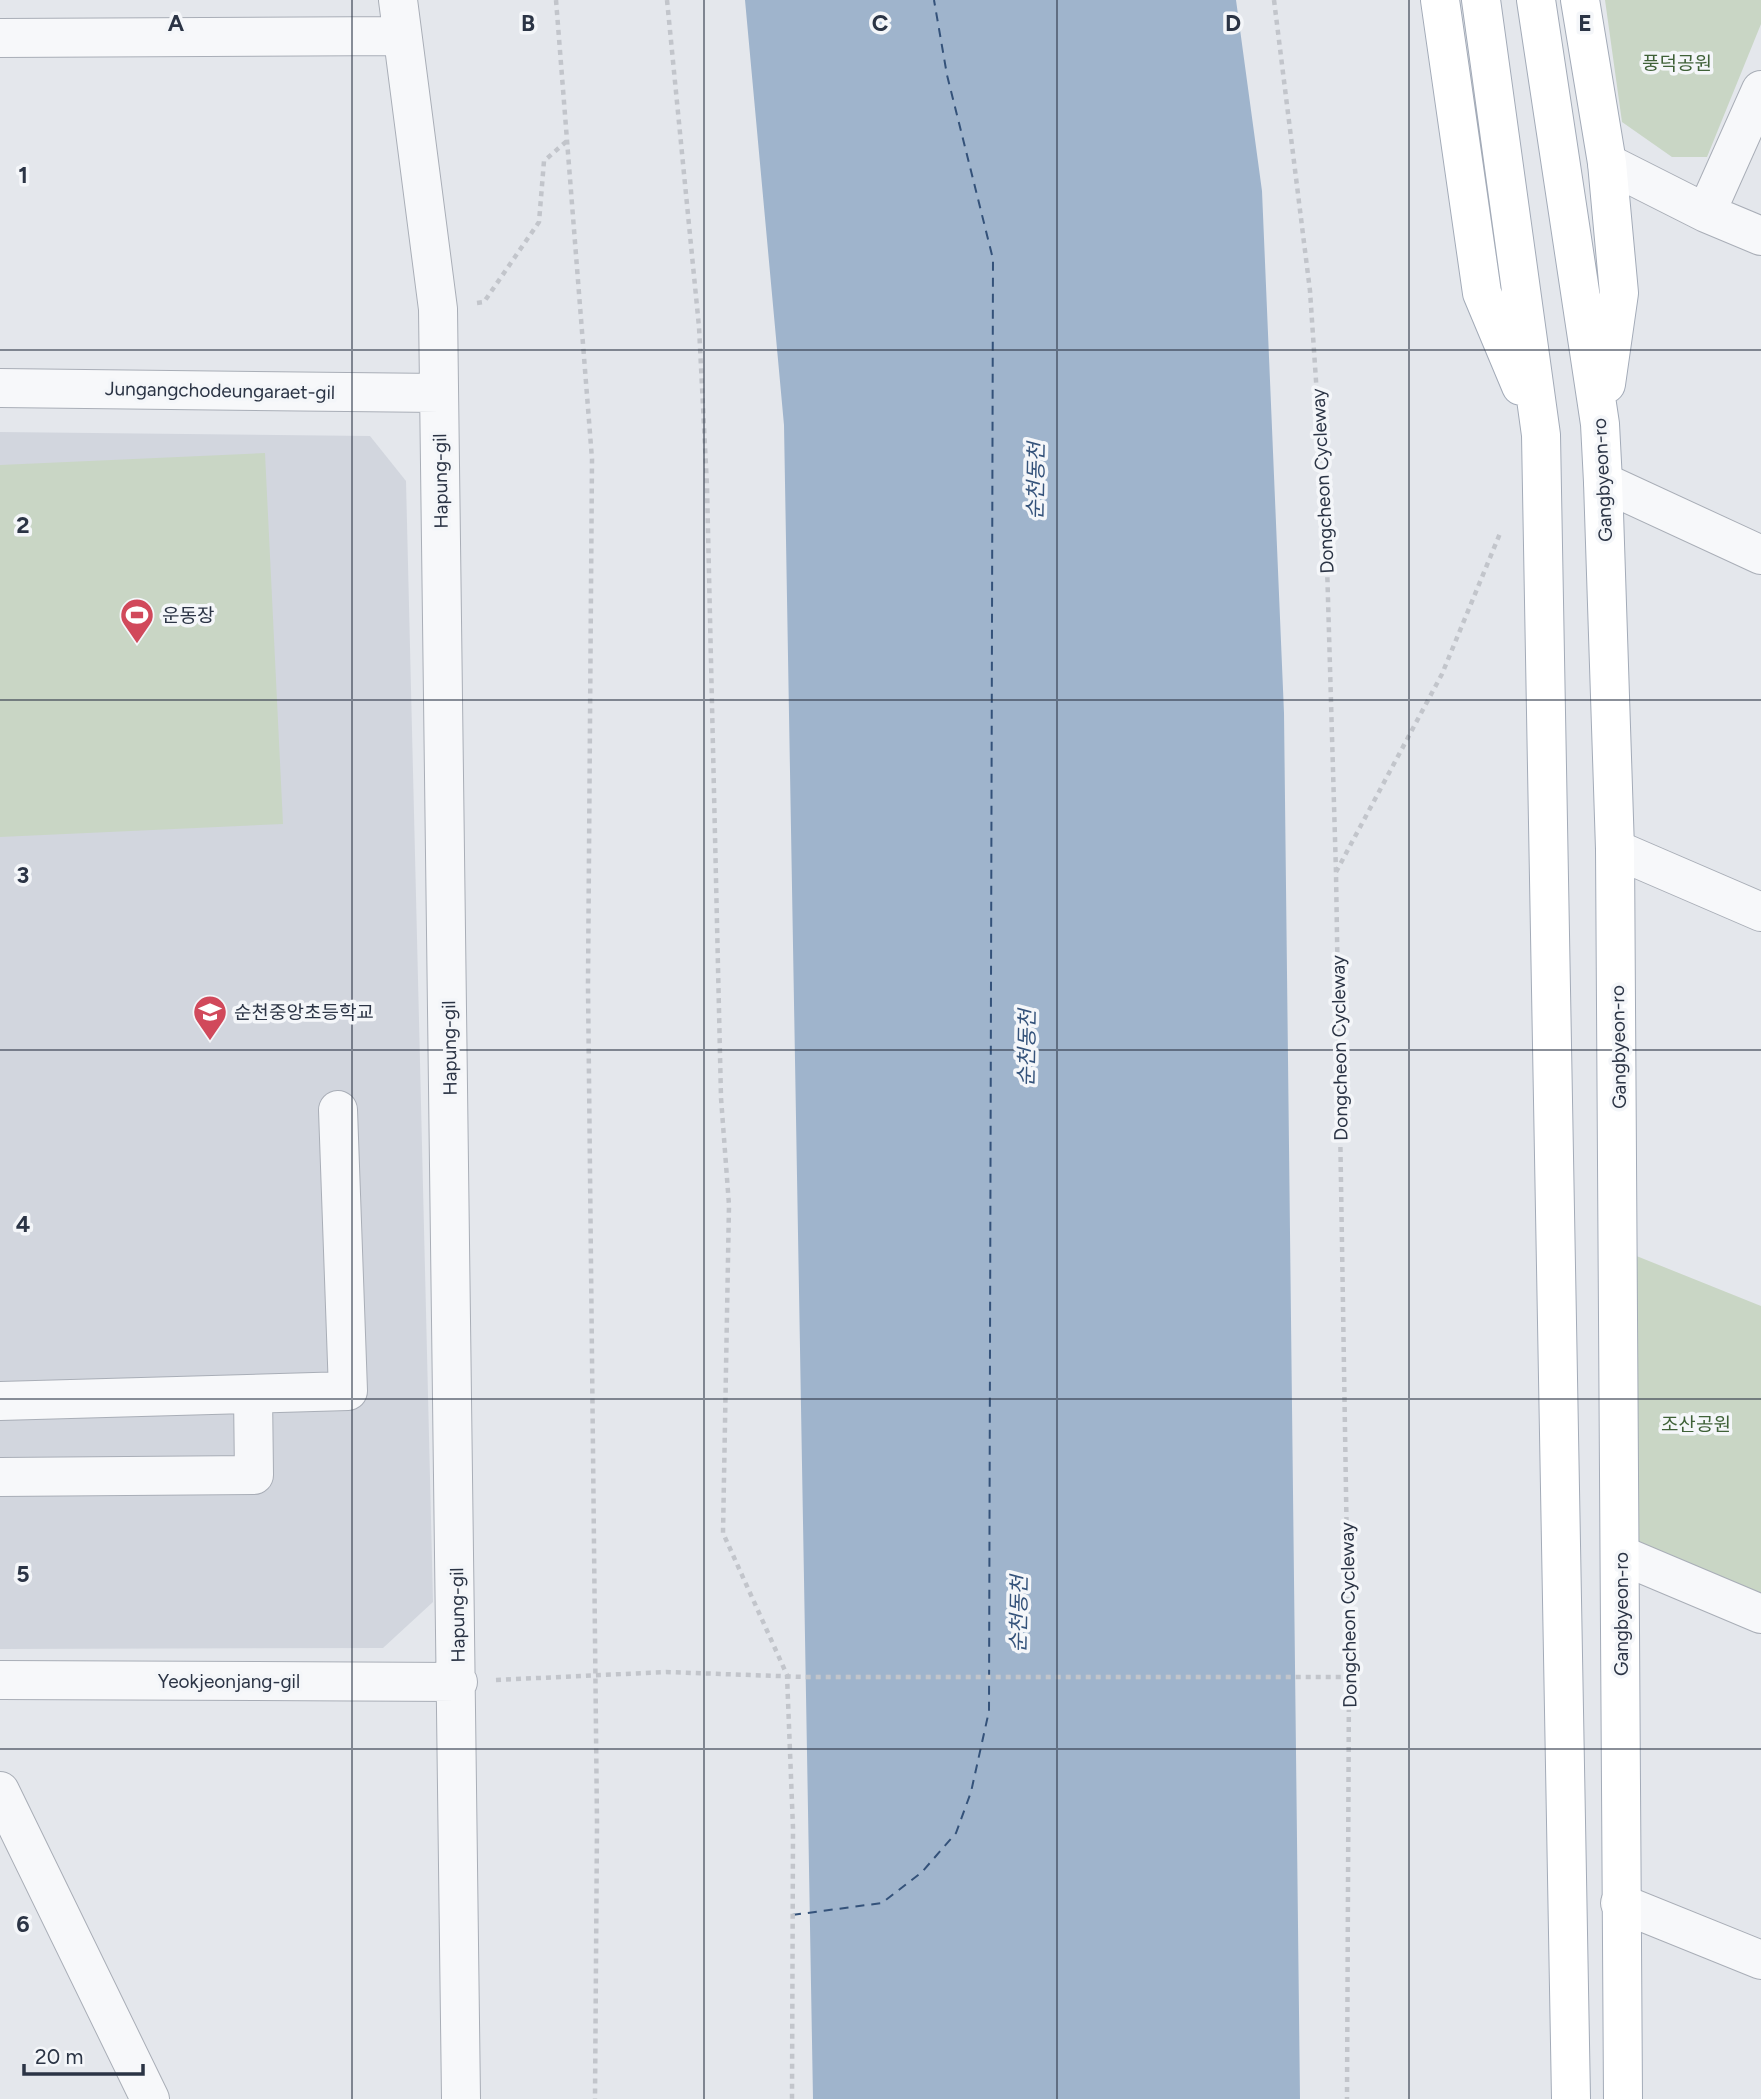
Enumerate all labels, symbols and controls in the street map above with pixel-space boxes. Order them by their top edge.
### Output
text: A [168,9,185,37]
text: B [521,9,535,37]
text: C [872,9,889,37]
text: D [1225,9,1241,37]
text: E [1578,9,1592,37]
park label: 풍덕공원 [1642,52,1712,75]
text: 1 [18,161,28,189]
street label: Jungangchodeungaraet-gil [105,377,335,404]
street label: Dongcheon Cycleway [1306,388,1339,574]
street label: Gangbyeon-ro [1588,418,1617,542]
street label: Hapung-gil [428,433,453,529]
water label: 순천동천 [1022,439,1049,520]
text: 2 [16,511,30,539]
sports icon: 운동장 [118,596,156,645]
place label: 운동장 [162,604,214,627]
text: 3 [17,861,29,889]
street label: Dongcheon Cycleway [1326,955,1353,1141]
street label: Gangbyeon-ro [1606,985,1631,1109]
school or university icon: 순천중앙초등학교 [191,993,229,1042]
street label: Hapung-gil [437,1000,462,1096]
place label: 순천중앙초등학교 [234,1001,374,1024]
water label: 순천동천 [1013,1006,1040,1087]
text: 4 [16,1210,30,1238]
park label: 조산공원 [1661,1413,1731,1436]
street label: Dongcheon Cycleway [1335,1522,1362,1708]
street label: Gangbyeon-ro [1610,1552,1633,1676]
text: 5 [16,1560,30,1588]
street label: Hapung-gil [445,1567,470,1663]
water label: 순천동천 [1005,1572,1032,1653]
street label: Yeokjeonjang-gil [158,1670,300,1693]
text: 6 [16,1910,30,1938]
scale bar [24,2032,144,2076]
text: 20 m [35,2044,83,2069]

